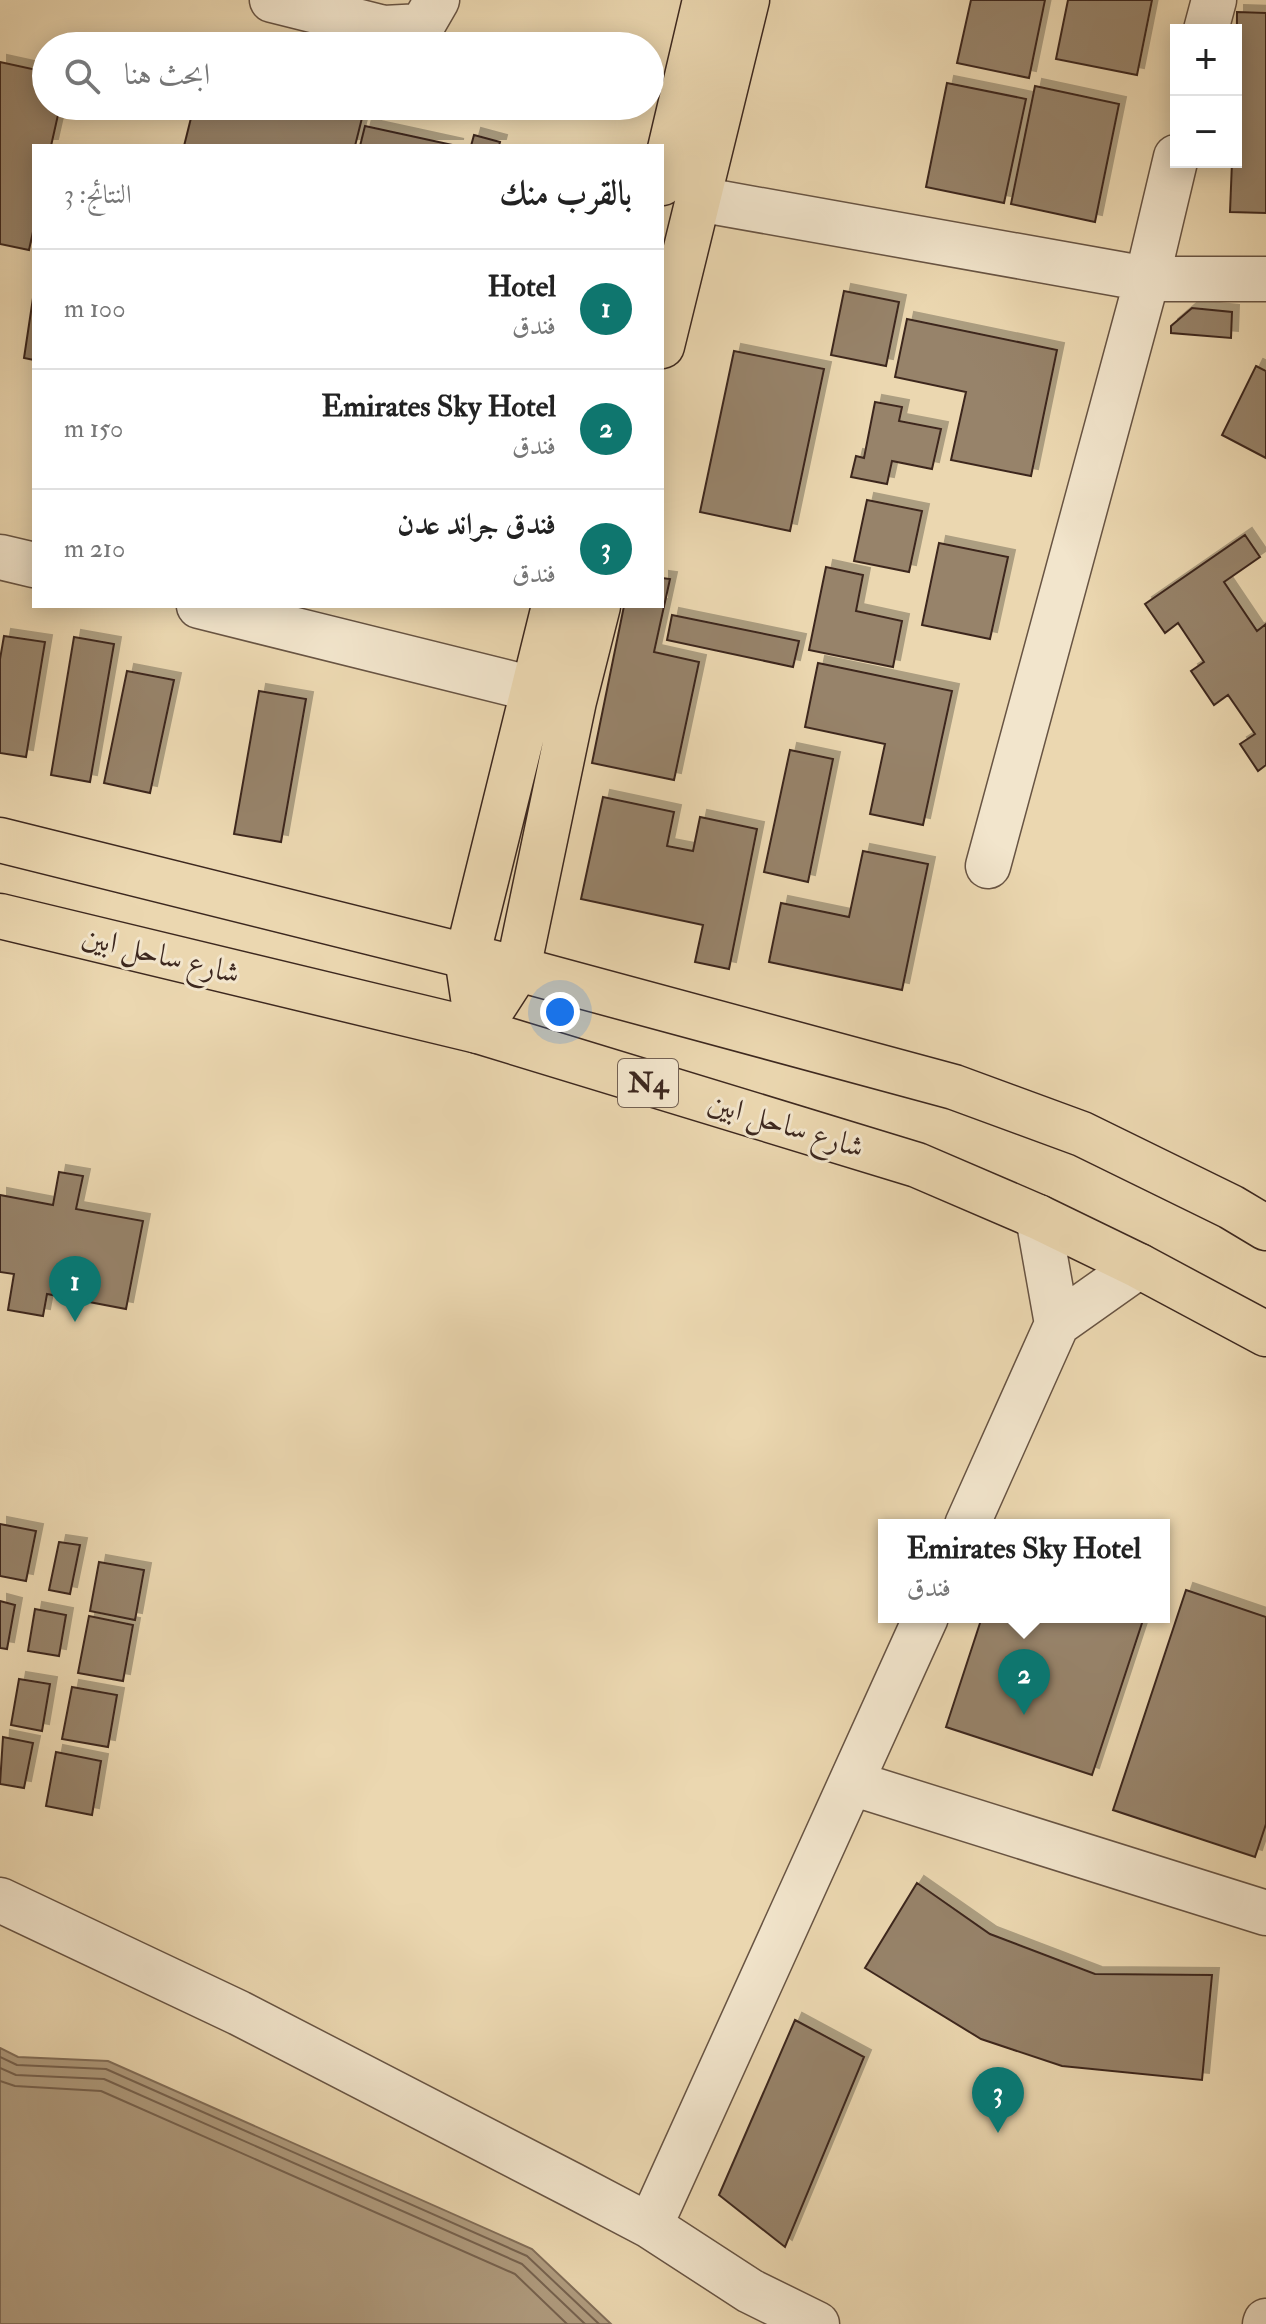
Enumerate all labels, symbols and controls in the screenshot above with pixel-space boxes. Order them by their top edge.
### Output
map controls [1170,24,1242,168]
button: + [1170,24,1242,96]
search box [32,32,664,120]
icon: search [60,54,104,98]
text: ابحث هنا [124,56,210,93]
button: − [1170,96,1242,168]
text: بالقرب منك [499,172,632,215]
text: النتائج: 3 [64,179,132,211]
text: Hotel [487,268,556,305]
text: 100 m [64,293,125,325]
text: 1 [601,293,611,325]
text: فندق [512,310,556,342]
text: Emirates Sky Hotel [322,388,556,425]
text: 150 m [64,413,123,445]
text: 2 [599,413,613,445]
text: فندق [512,430,556,462]
text: فندق جراند عدن [397,506,556,543]
text: 210 m [64,533,125,565]
text: 3 [601,533,611,565]
text: فندق [512,558,556,590]
street label: شارع ساحل ابين [77,918,244,998]
your location [540,992,580,1032]
road number: N4 [618,1059,678,1107]
street label: شارع ساحل ابين [702,1084,868,1172]
pin: 1 [49,1256,101,1322]
popup [878,1519,1170,1623]
text: Emirates Sky Hotel [907,1530,1141,1567]
text: فندق [907,1572,951,1604]
pin: 2 [998,1649,1050,1715]
pin: 3 [972,2067,1024,2133]

